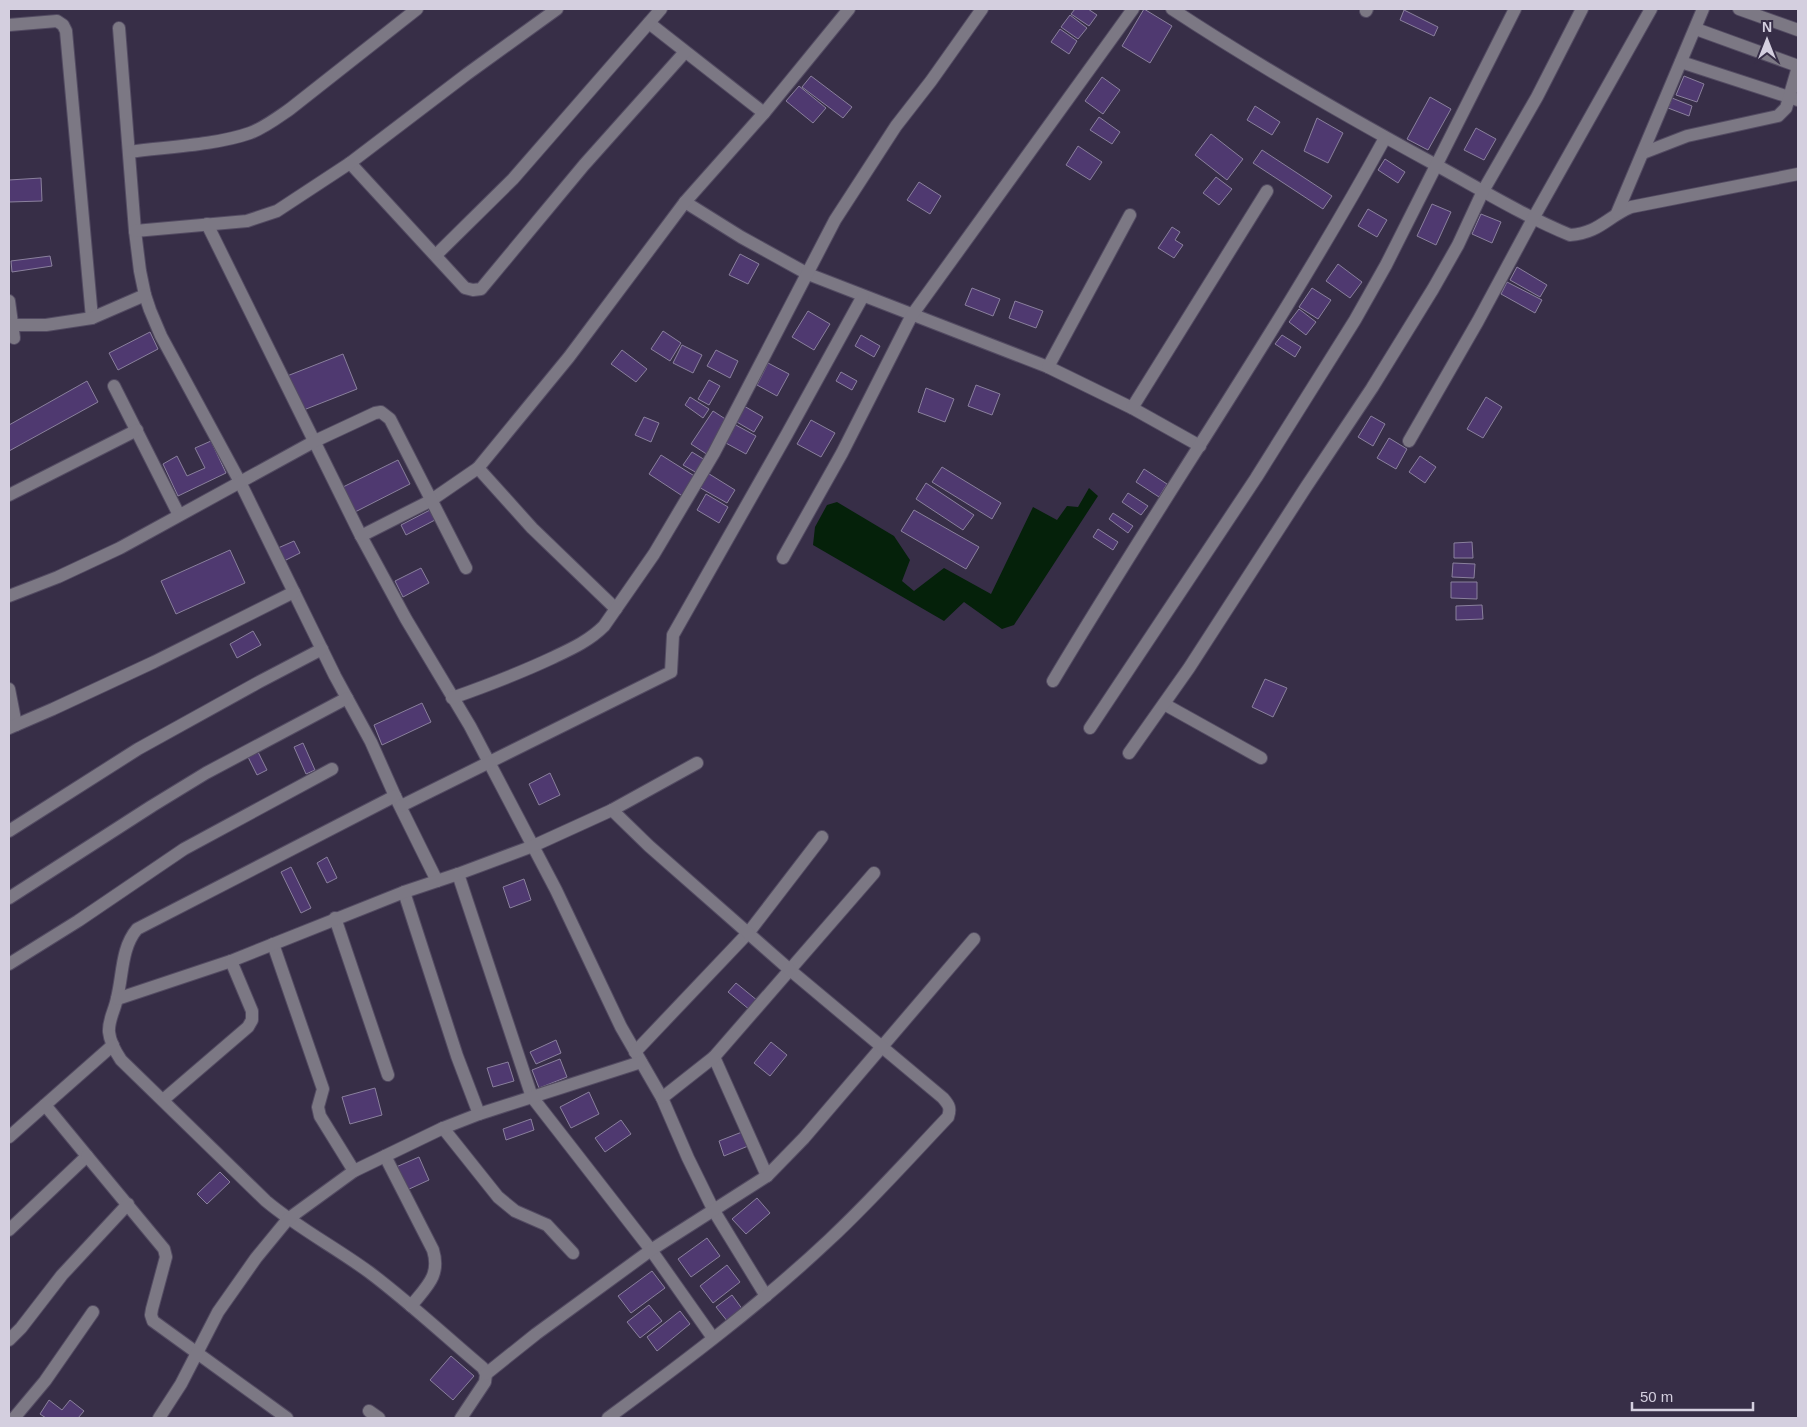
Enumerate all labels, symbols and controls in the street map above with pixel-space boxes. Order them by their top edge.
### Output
north arrow [1742,15,1792,65]
text: N [1762,19,1772,35]
scale bar [1632,1380,1753,1412]
text: 50 m [1640,1388,1673,1405]

